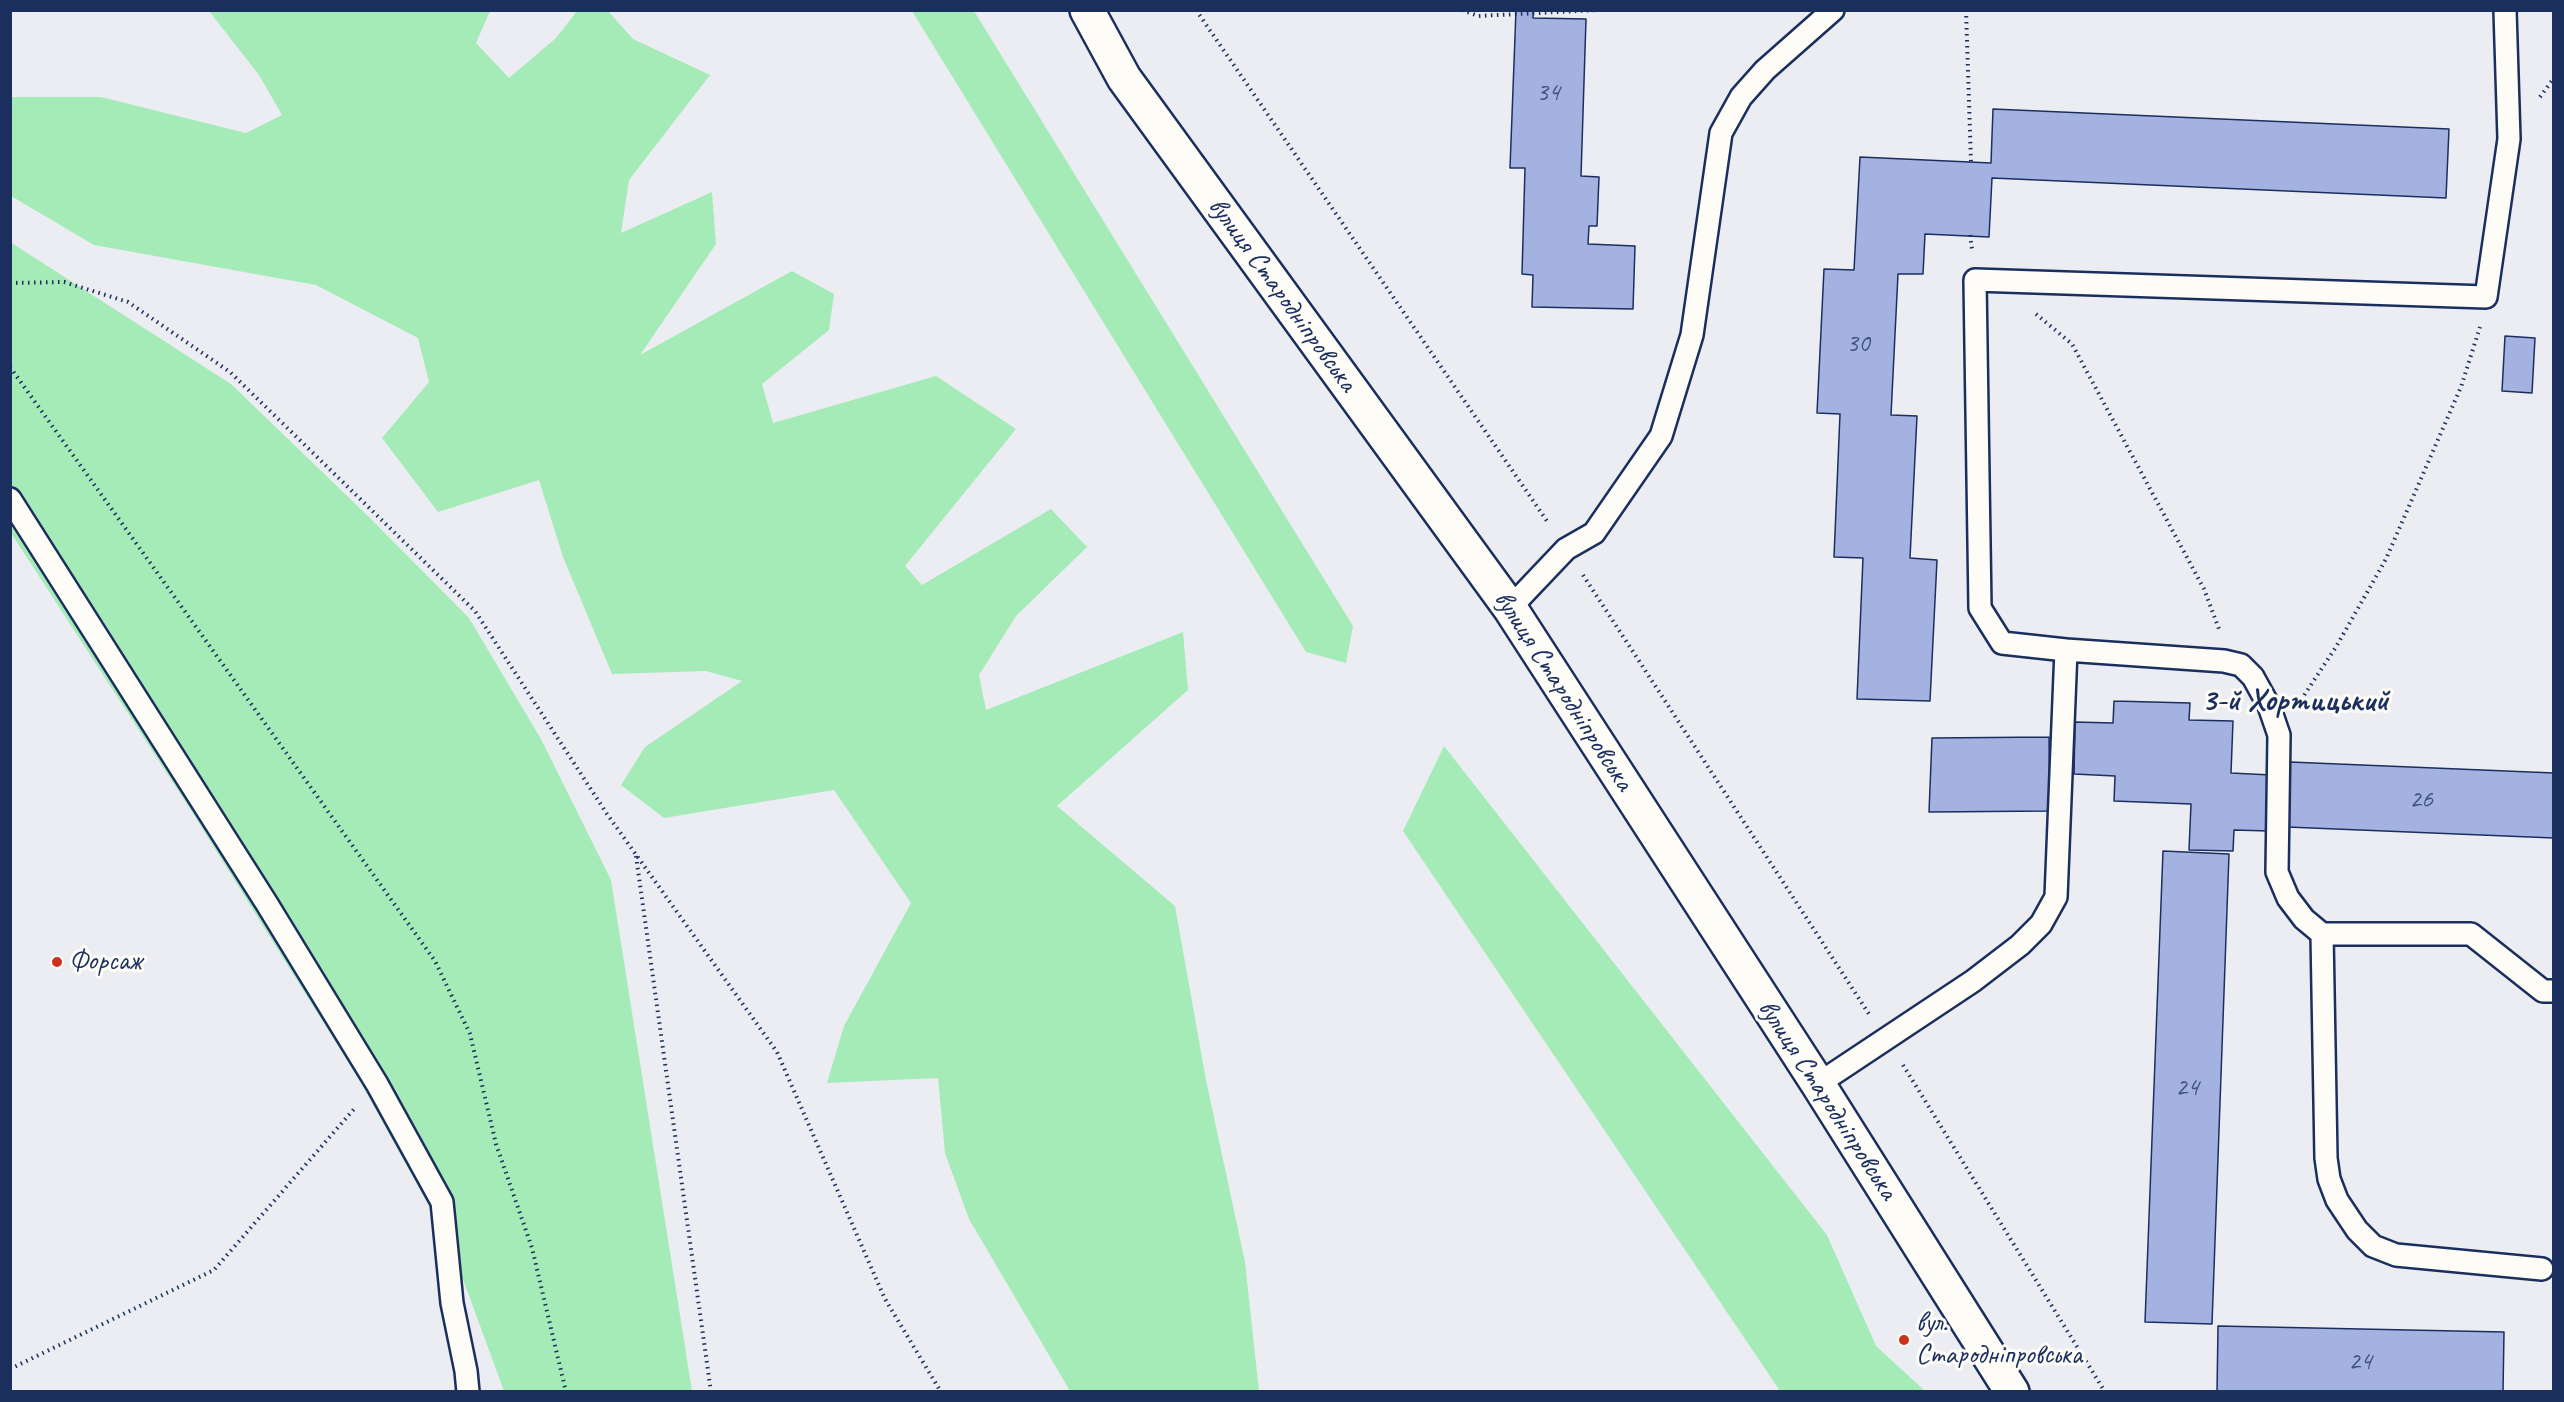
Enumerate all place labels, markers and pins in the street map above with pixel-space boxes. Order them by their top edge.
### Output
place label: Форсаж [69,945,141,979]
marker: Форсаж [50,955,64,969]
place label: вул. Стародніпровська [1916,1307,2082,1373]
marker: вул. Стародніпровська [1897,1333,1911,1347]

